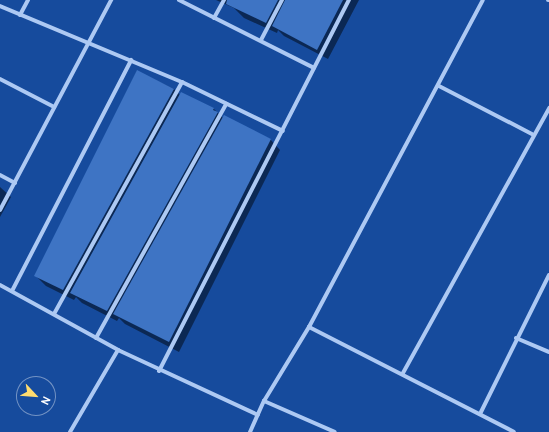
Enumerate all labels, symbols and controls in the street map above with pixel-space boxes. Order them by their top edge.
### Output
north arrow [16,376,56,416]
text: N [38,394,54,407]

